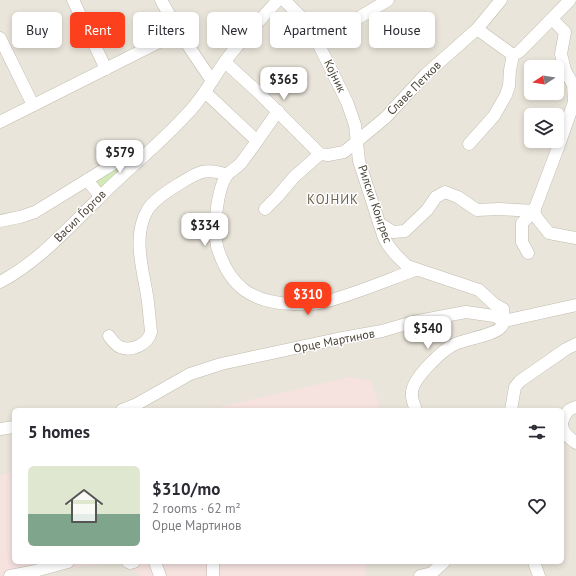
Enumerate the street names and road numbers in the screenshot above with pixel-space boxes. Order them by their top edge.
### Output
street label: Којник [321,57,350,95]
street label: Славе Петков [383,57,444,118]
street label: Рилски Конгрес [355,163,396,245]
street label: Васил Ѓоргов [50,186,109,245]
street label: Орце Мартинов [292,325,376,356]

